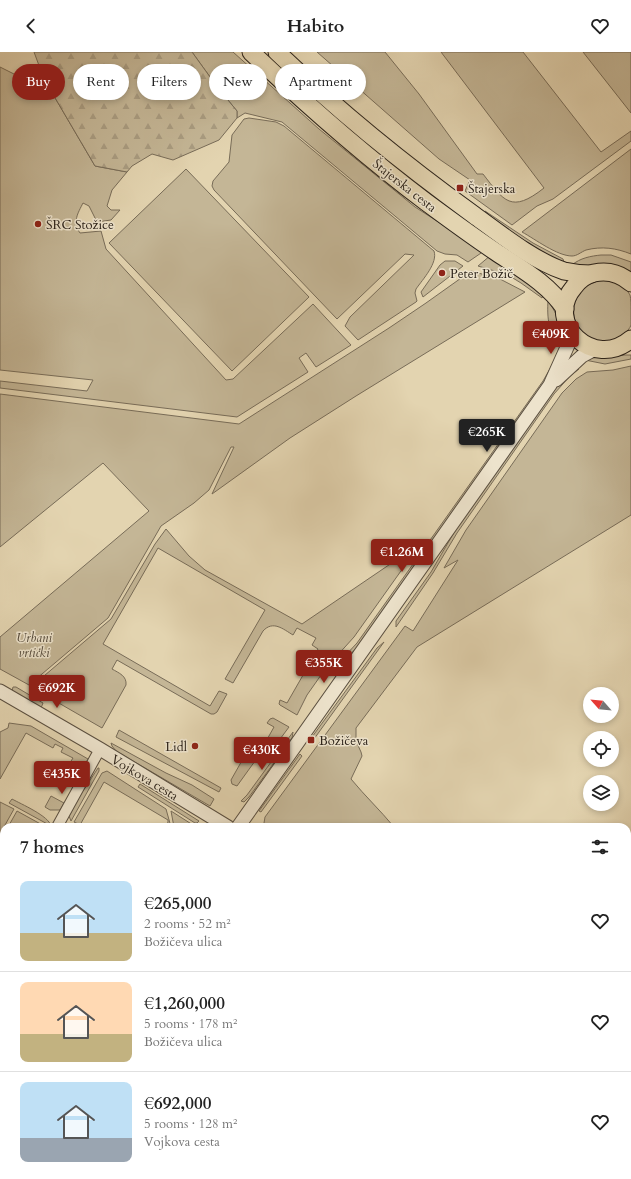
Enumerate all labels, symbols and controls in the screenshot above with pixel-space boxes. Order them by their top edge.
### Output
text: Habito [287,14,344,39]
icon: back [20,15,42,37]
icon: heart [589,15,611,37]
chip: Buy [12,64,65,100]
chip: Rent [73,64,129,100]
chip: Filters [137,64,201,100]
chip: New [209,64,267,100]
chip: Apartment [275,64,366,100]
street label: Štajerska cesta [369,155,441,217]
place label: Štajerska [468,180,516,198]
marker: Štajerska [455,183,465,193]
place label: ŠRC Stožice [46,216,114,234]
marker: ŠRC Stožice [33,219,43,229]
place label: Peter Božič [450,265,513,283]
marker: Peter Božič [437,268,447,278]
pin: €409K [523,321,579,355]
text: €409K [532,325,570,343]
pin: €265K [459,419,515,453]
text: €265K [468,423,506,441]
pin: €1.26M [369,539,435,573]
text: €1.26M [380,543,424,561]
park label: Urbani vrtički [16,629,52,662]
pin: €355K [296,650,352,684]
text: €355K [305,654,343,672]
pin: €692K [29,675,85,709]
text: €692K [38,679,76,697]
north arrow [583,687,619,723]
map controls [583,687,619,811]
button: locate [583,731,619,767]
place label: Božičeva [319,732,369,750]
marker: Božičeva [306,735,316,745]
pin: €430K [234,737,290,771]
place label: Lidl [165,738,188,756]
marker: Lidl [190,741,200,751]
text: €430K [243,741,281,759]
street label: Vojkova cesta [107,751,182,805]
pin: €435K [34,761,90,795]
text: €435K [43,765,81,783]
button: layers [583,775,619,811]
text: 7 homes [20,836,84,859]
icon: filters [589,836,611,858]
text: €265,000 [144,892,211,915]
icon: home [52,897,100,945]
icon: heart [589,910,611,932]
text: 2 rooms · 52 m² [144,915,231,933]
text: Božičeva ulica [144,933,223,951]
text: €1,260,000 [144,992,225,1015]
icon: home [52,998,100,1046]
icon: heart [589,1011,611,1033]
text: 5 rooms · 178 m² [144,1015,237,1033]
text: Božičeva ulica [144,1033,223,1051]
text: €692,000 [144,1092,211,1115]
icon: home [52,1098,100,1146]
icon: heart [589,1111,611,1133]
text: 5 rooms · 128 m² [144,1115,237,1133]
text: Vojkova cesta [144,1133,220,1151]

